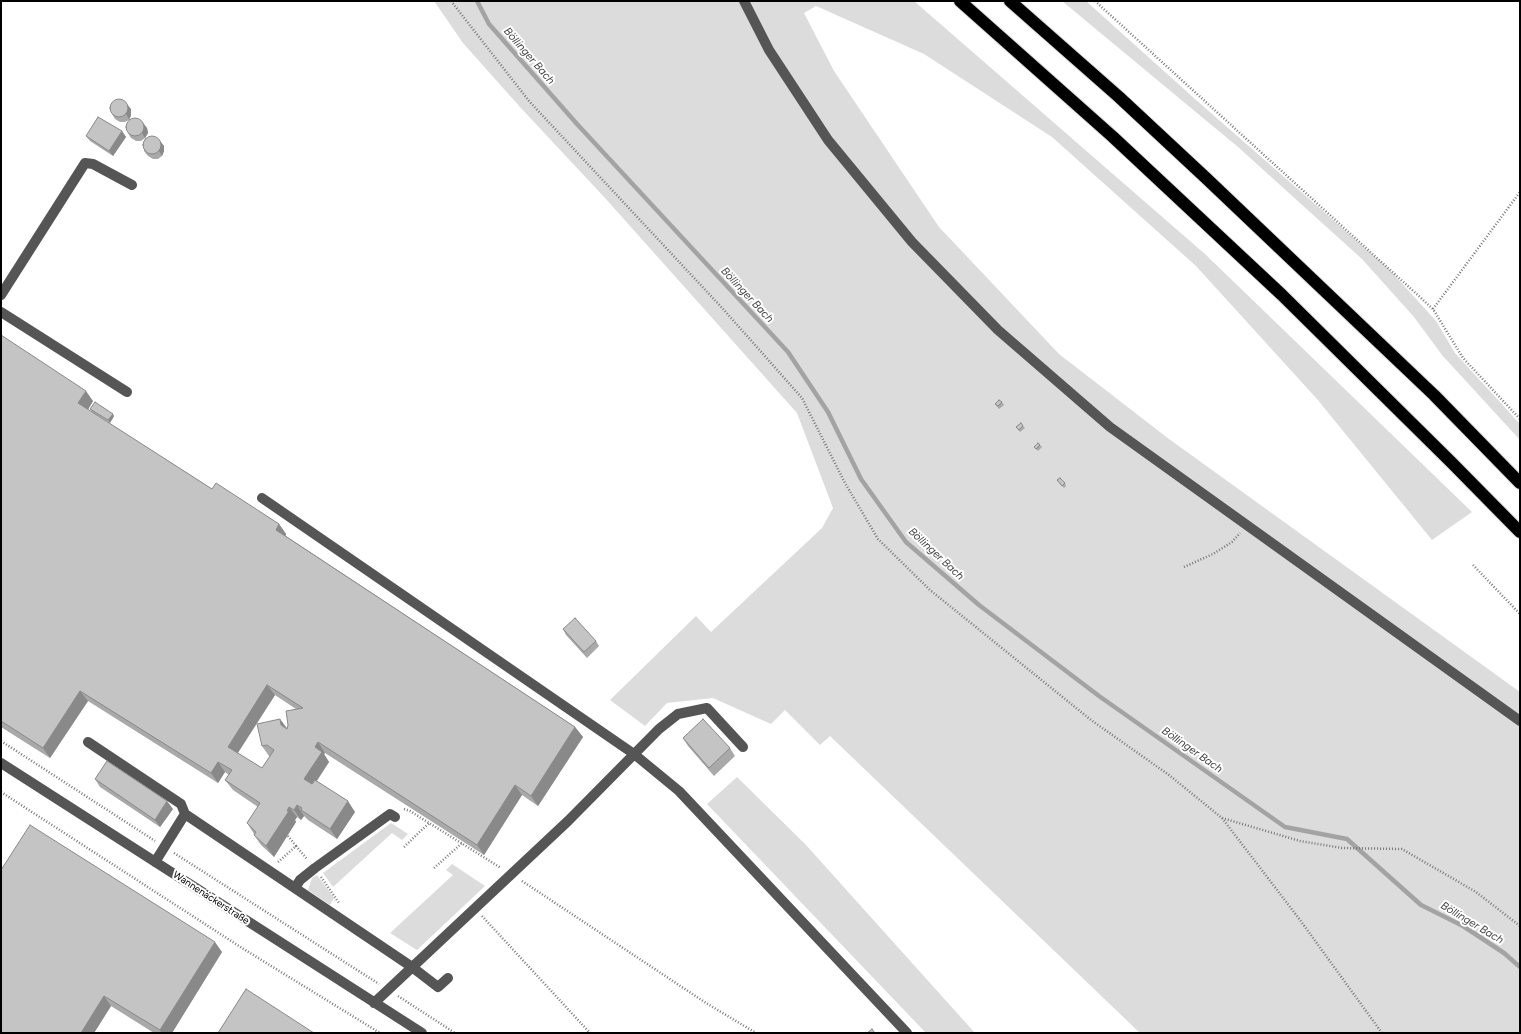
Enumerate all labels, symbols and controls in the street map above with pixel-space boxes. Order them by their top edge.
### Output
water label: Böllinger Bach [501,25,557,87]
water label: Böllinger Bach [718,265,776,325]
water label: Böllinger Bach [906,525,966,583]
water label: Böllinger Bach [1159,724,1225,776]
street label: Wannenäckerstraße [171,869,251,927]
water label: Böllinger Bach [1438,899,1506,947]

